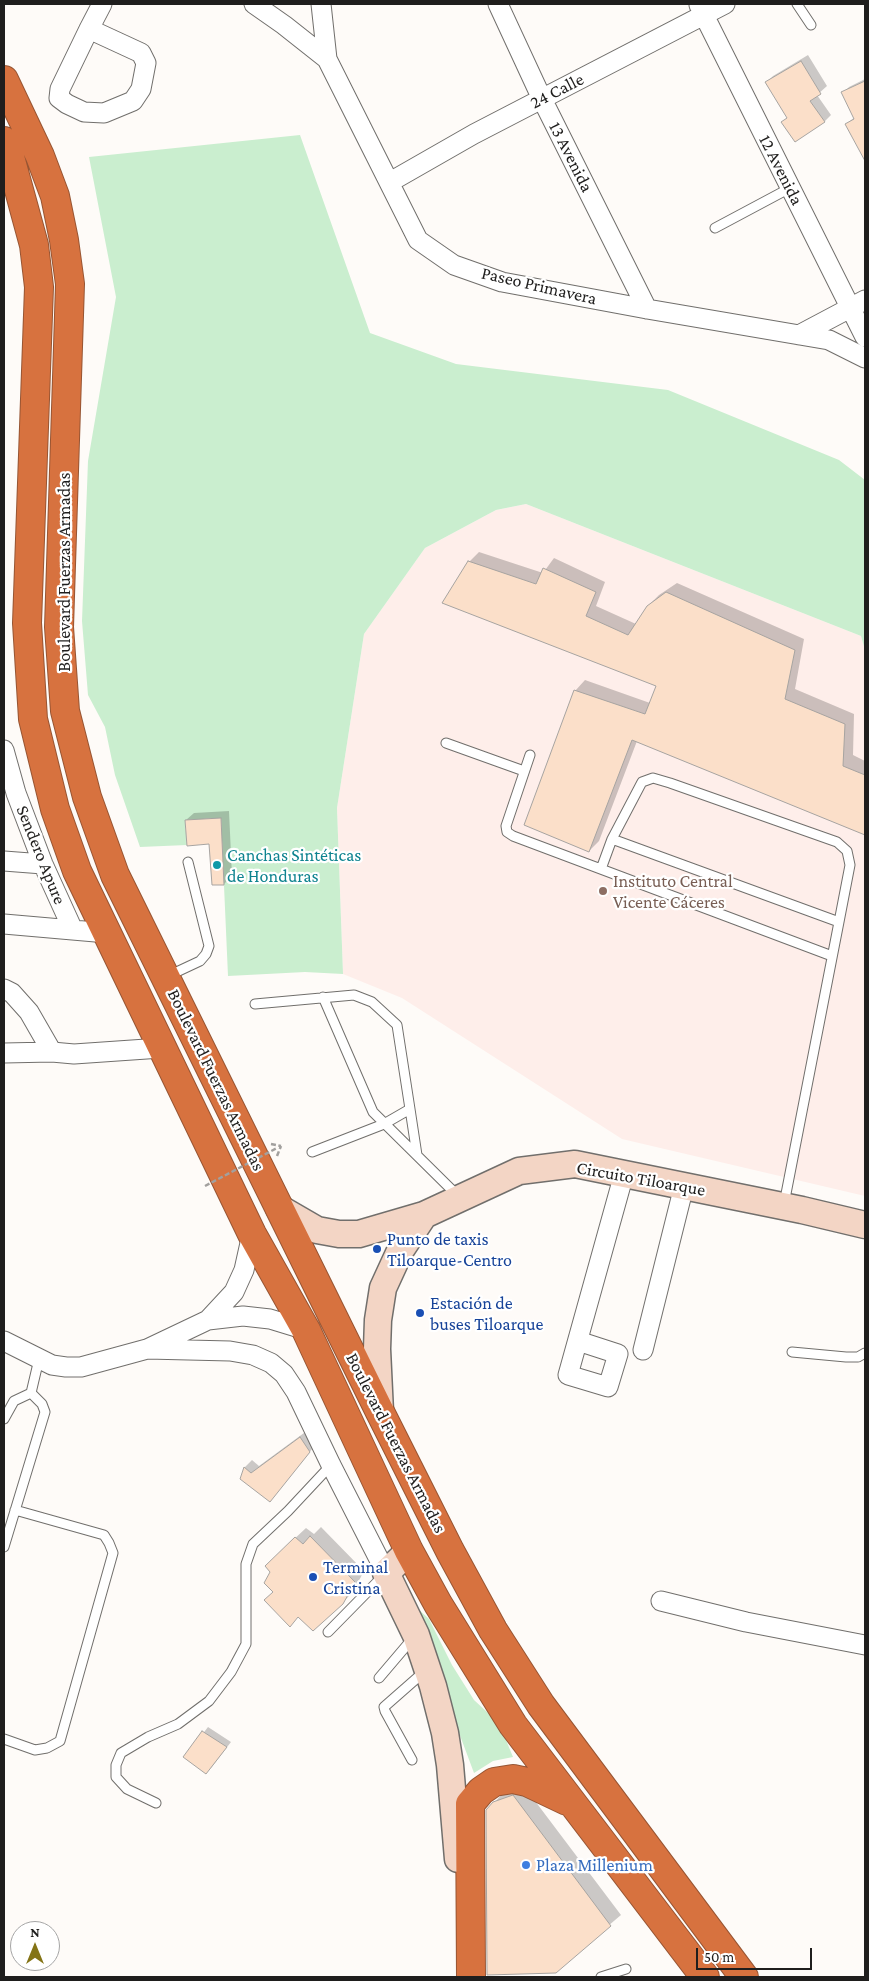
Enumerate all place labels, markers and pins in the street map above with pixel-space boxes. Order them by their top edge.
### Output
place label: Canchas Sintéticas de Honduras [227,844,361,886]
marker: Canchas Sintéticas de Honduras [211,859,223,871]
place label: Instituto Central Vicente Cáceres [613,870,733,912]
marker: Instituto Central Vicente Cáceres [597,885,609,897]
place label: Punto de taxis Tiloarque-Centro [387,1228,512,1270]
marker: Punto de taxis Tiloarque-Centro [371,1243,383,1255]
place label: Estación de buses Tiloarque [430,1292,543,1335]
marker: Estación de buses Tiloarque [414,1307,426,1319]
place label: Terminal Cristina [323,1556,388,1598]
marker: Terminal Cristina [307,1571,319,1583]
place label: Plaza Millenium [536,1854,653,1876]
marker: Plaza Millenium [520,1859,532,1871]

